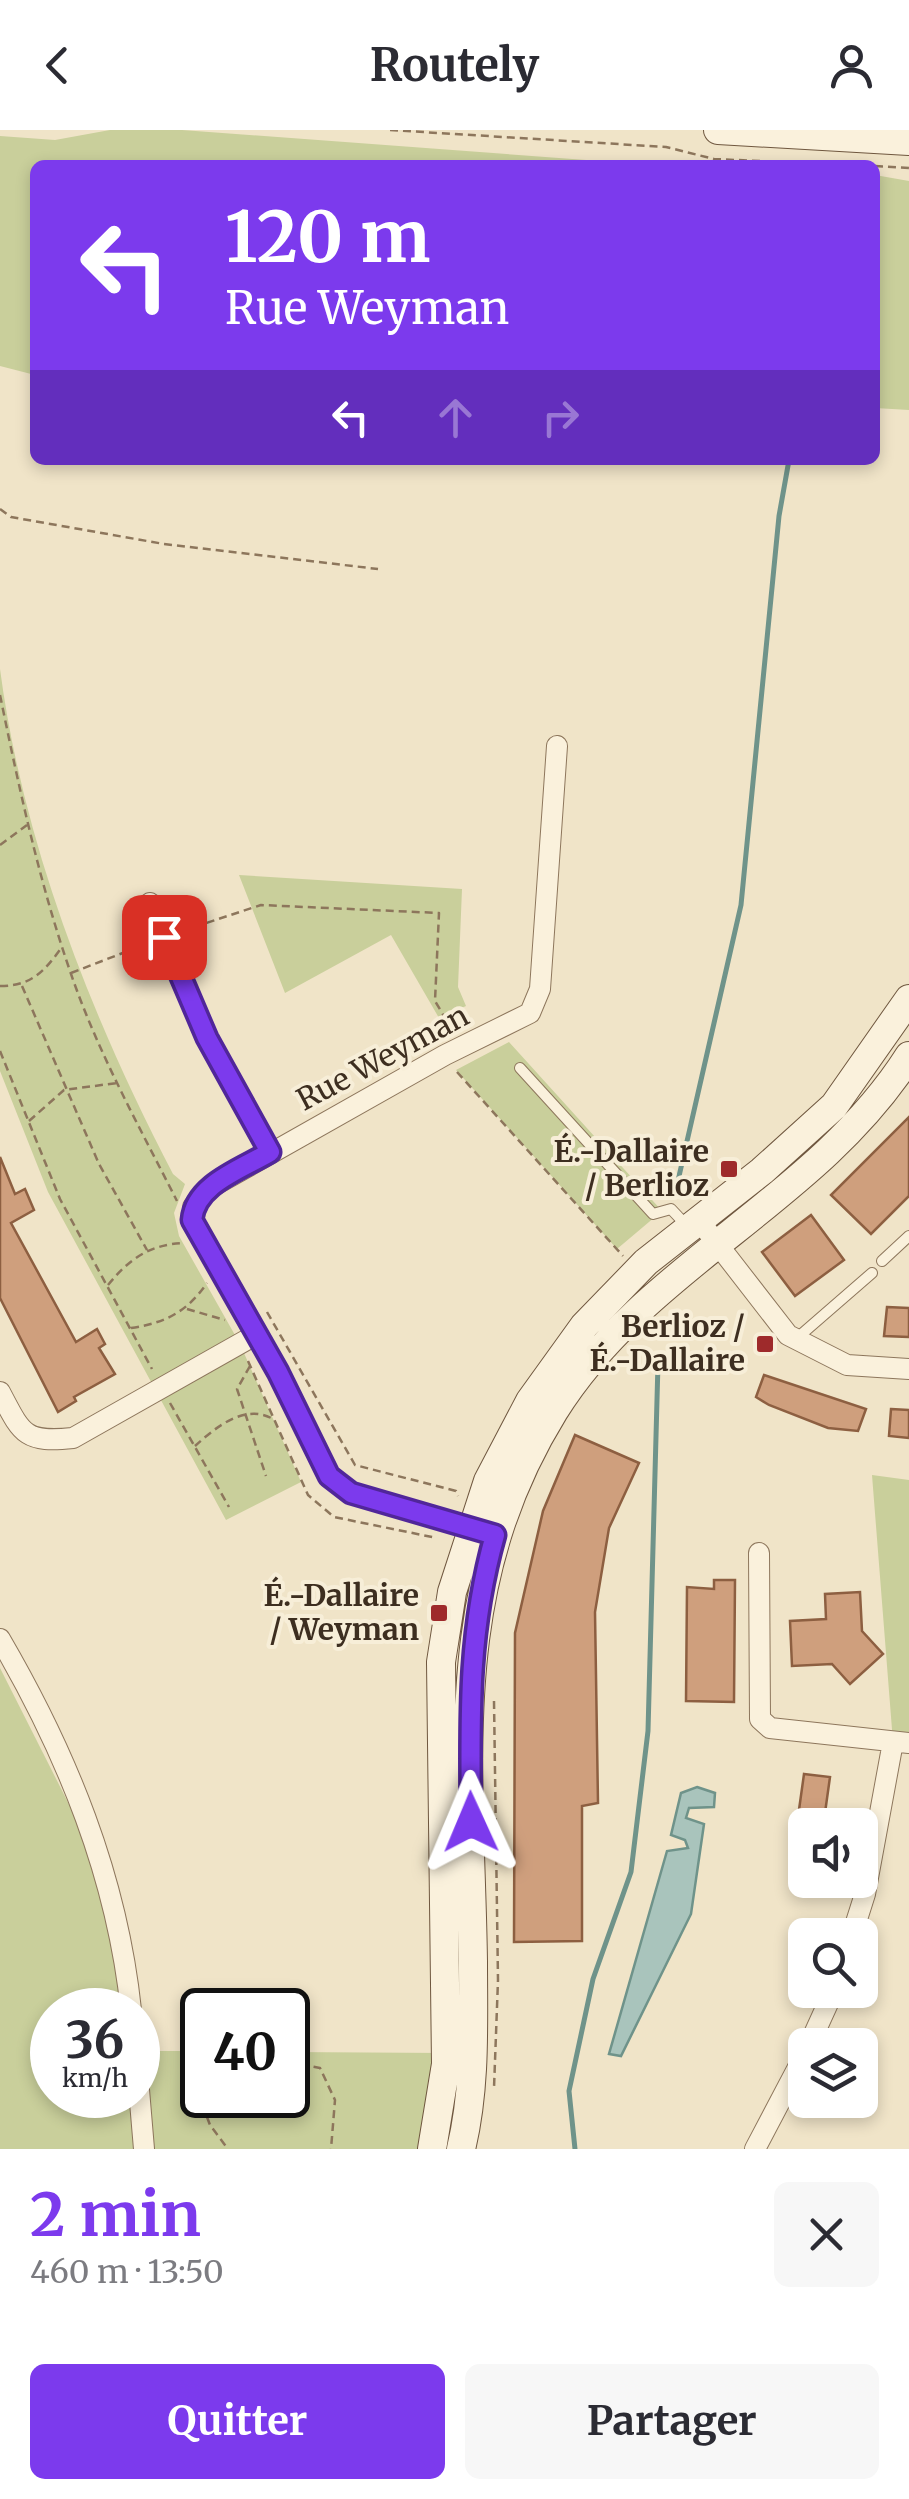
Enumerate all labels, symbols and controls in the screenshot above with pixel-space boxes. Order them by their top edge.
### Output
text: Routely [370,37,539,93]
icon: back [30,38,85,93]
icon: person [824,38,879,93]
text: 120 m [225,193,430,281]
icon: left [60,200,190,330]
text: Rue Weyman [225,280,509,336]
icon: left [323,390,378,445]
icon: ahead [428,390,483,445]
icon: right [533,390,588,445]
pin [122,895,207,980]
icon: arrive [137,910,192,965]
street label: Rue Weyman [290,996,475,1118]
place label: É.-Dallaire / Berlioz [553,1132,709,1204]
marker: É.-Dallaire / Berlioz [718,1158,740,1180]
place label: Berlioz / É.-Dallaire [589,1307,745,1379]
marker: Berlioz / É.-Dallaire [754,1333,776,1355]
place label: É.-Dallaire / Weyman [263,1576,419,1648]
marker: É.-Dallaire / Weyman [428,1602,450,1624]
position arrow [419,1770,523,1874]
map controls [788,1808,878,2118]
button: sound [788,1808,878,1898]
button: search [788,1918,878,2008]
speed limit sign: 40 [180,1988,310,2118]
text: 36 [66,2009,124,2072]
button: layers [788,2028,878,2118]
text: km/h [62,2062,128,2094]
text: 2 min [30,2177,201,2252]
button: close [774,2182,879,2287]
text: 460 m · 13:50 [30,2252,224,2292]
button: Quitter [30,2364,445,2479]
button: Partager [465,2364,879,2479]

